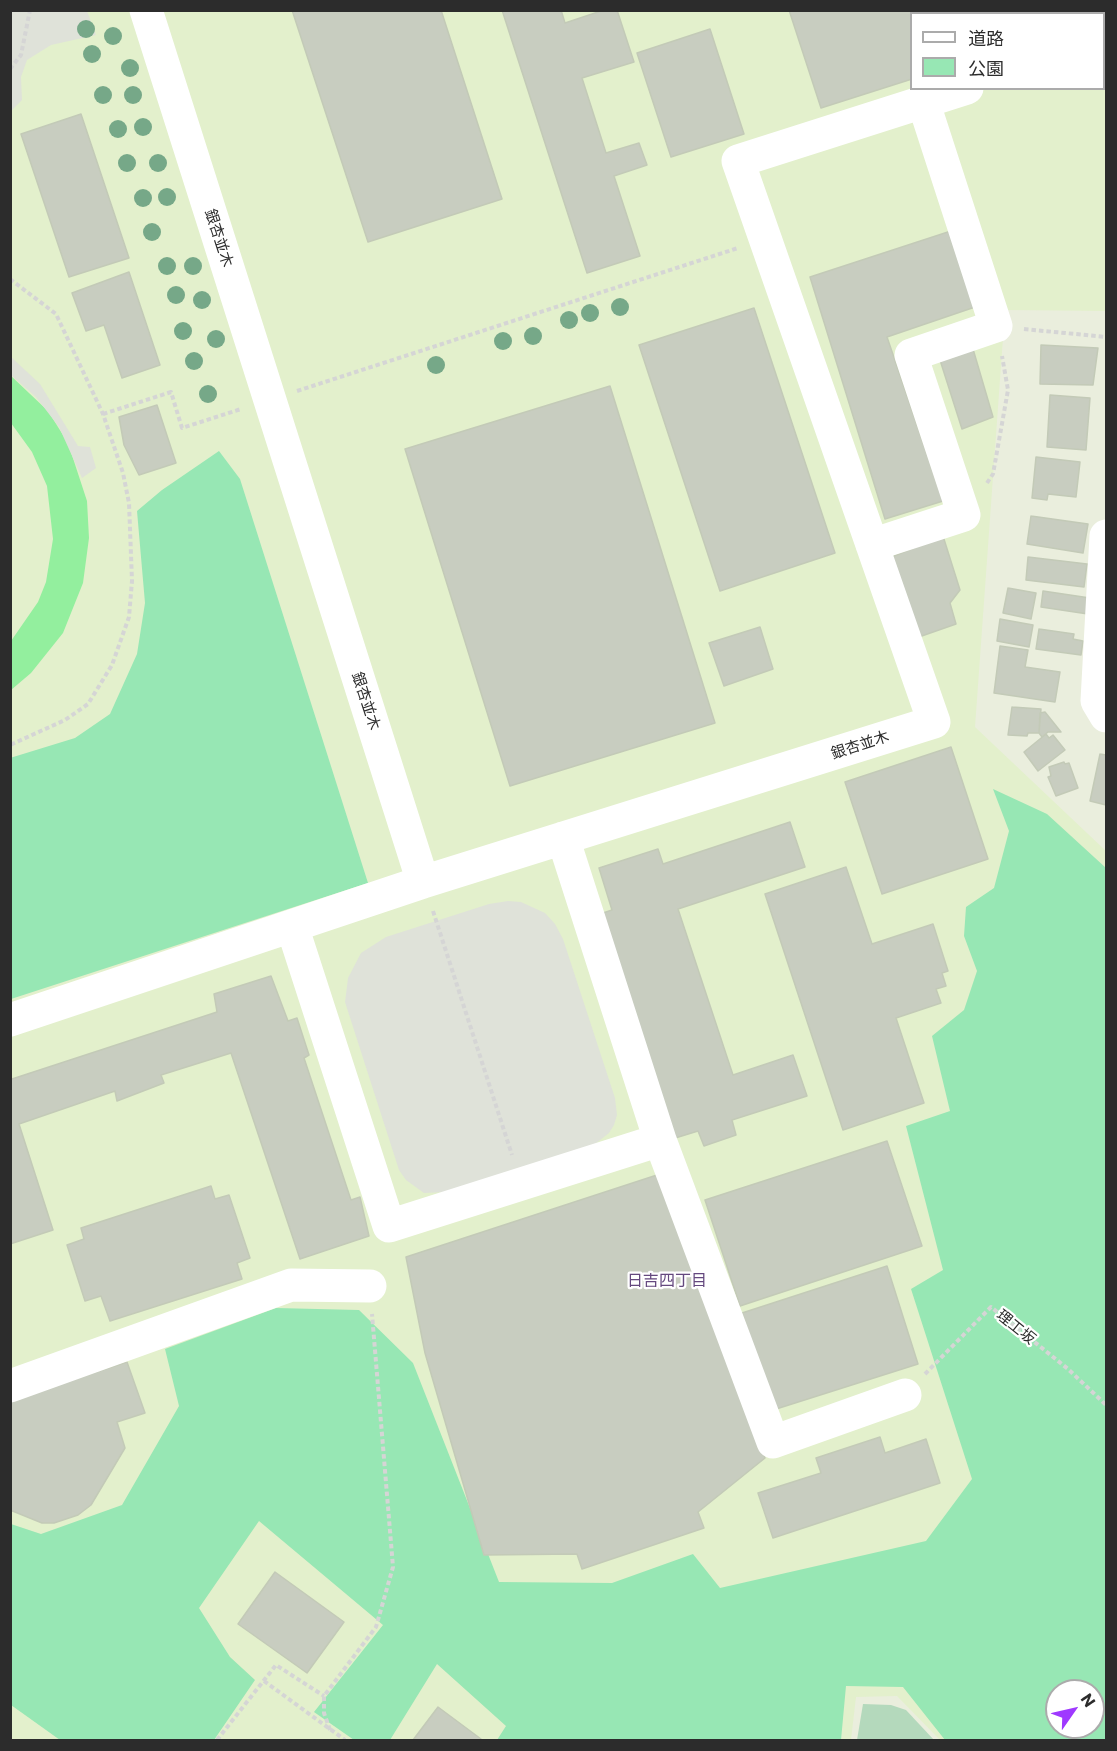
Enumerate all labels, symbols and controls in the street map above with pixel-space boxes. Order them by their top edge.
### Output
legend [910,12,1105,90]
text: 道路 [968,27,1004,49]
text: 公園 [968,57,1004,79]
street label: 銀杏並木 [201,207,237,269]
street label: 銀杏並木 [348,670,384,732]
street label: 銀杏並木 [829,727,891,763]
district label: 日吉四丁目 [627,1271,707,1291]
street label: 理工坂 [993,1306,1039,1348]
north arrow [1045,1679,1105,1739]
text: N [1077,1689,1100,1710]

